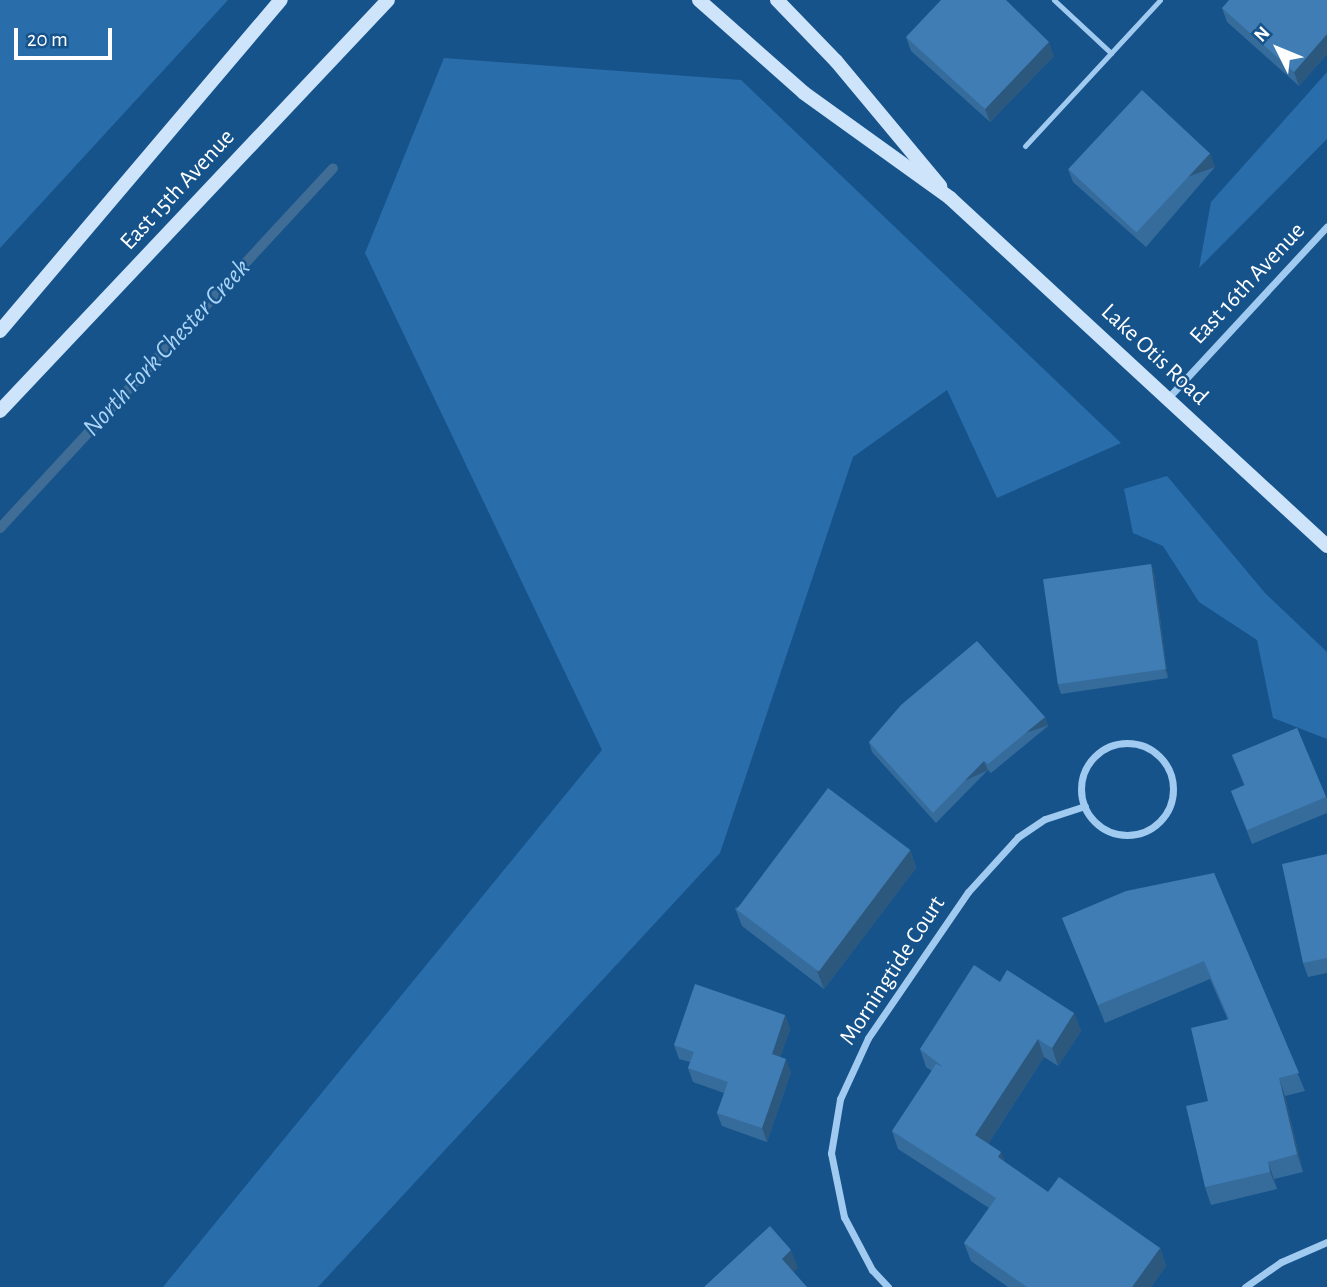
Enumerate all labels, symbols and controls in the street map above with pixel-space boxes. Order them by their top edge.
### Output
scale bar [18,14,116,58]
north arrow [1243,14,1313,84]
text: N [1251,23,1274,46]
text: 20 m [27,29,68,50]
street label: East 15th Avenue [115,123,241,257]
street label: East 16th Avenue [1184,217,1312,351]
water label: North Fork Chester Creek [77,253,257,443]
street label: Lake Otis Road [1094,298,1214,412]
street label: Morningtide Court [834,891,952,1051]

